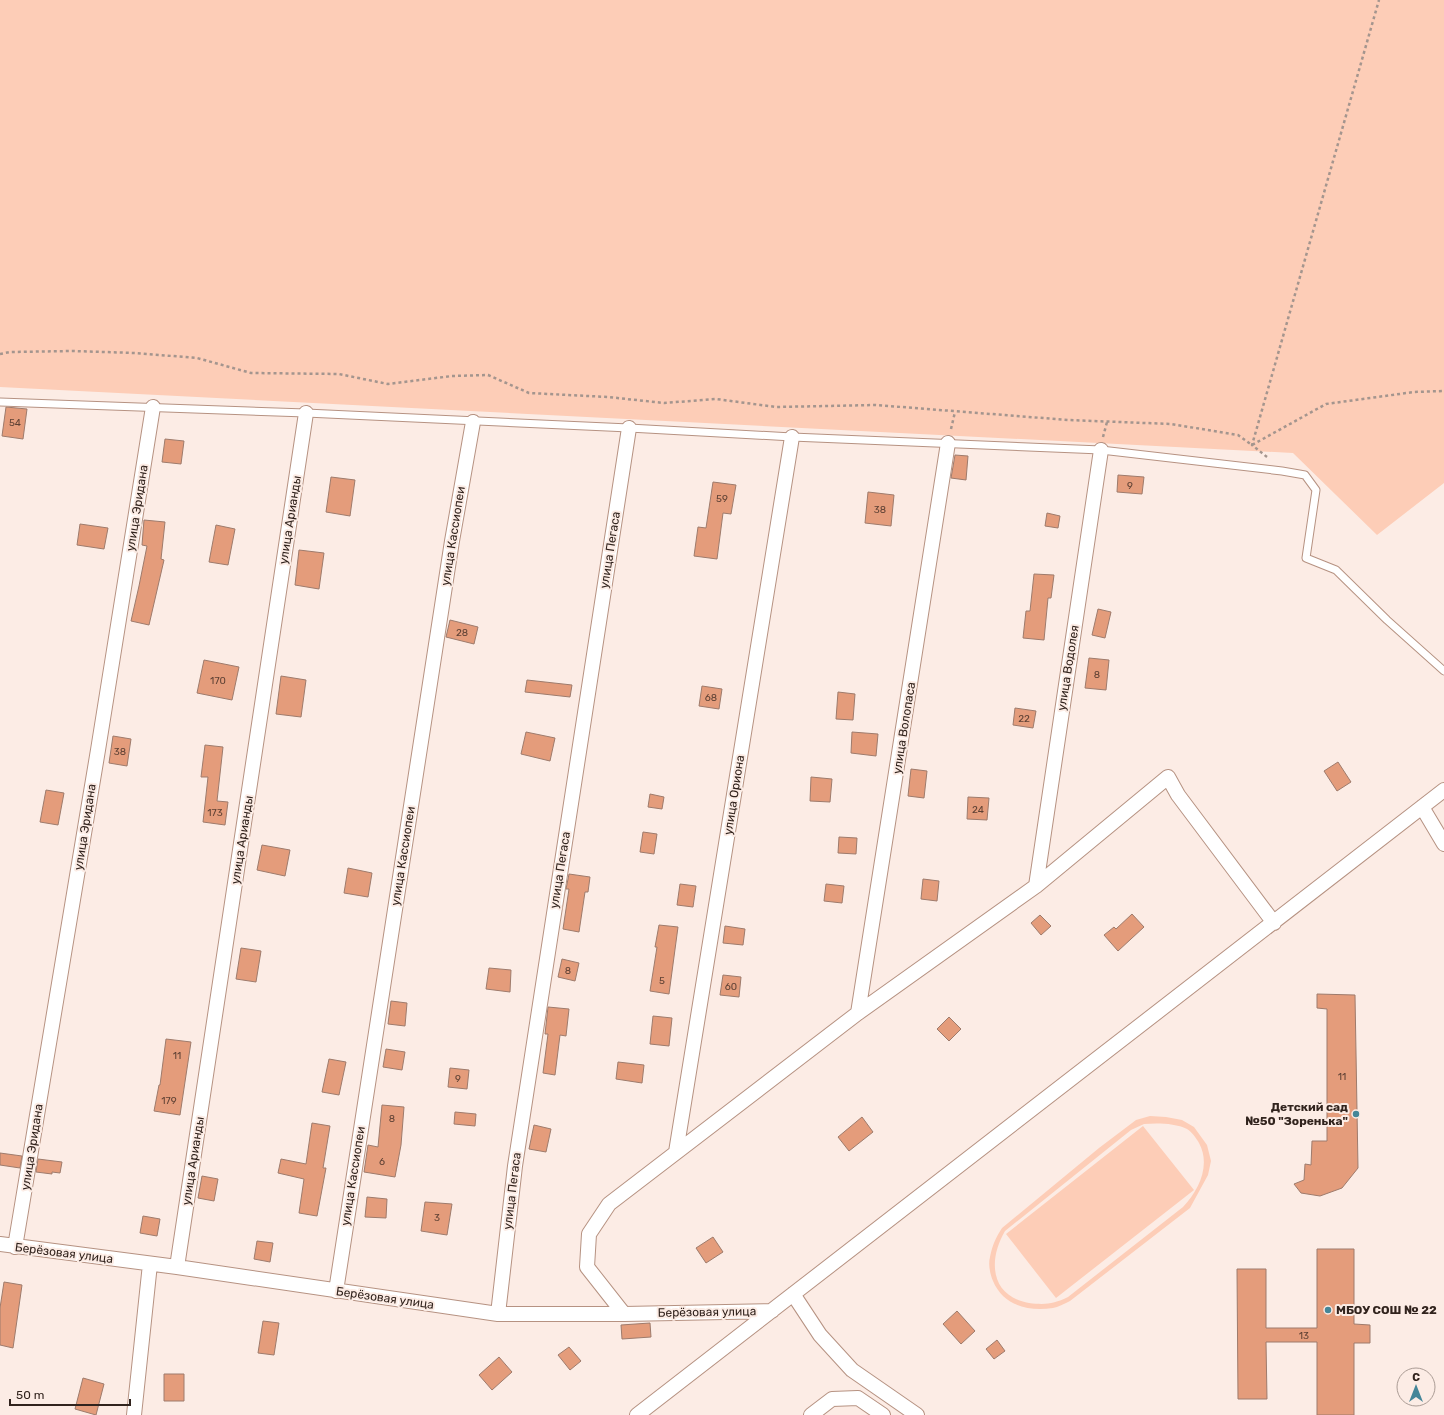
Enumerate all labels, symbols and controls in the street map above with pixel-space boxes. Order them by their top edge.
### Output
house number: 54 [9,417,21,429]
street label: улица Эридана [123,464,151,552]
street label: улица Арианды [276,475,304,565]
house number: 9 [1127,480,1133,492]
street label: улица Кассиопеи [438,485,468,587]
house number: 59 [716,493,728,505]
house number: 38 [874,504,886,516]
street label: улица Пегаса [597,510,623,590]
street label: улица Водолея [1054,624,1082,712]
house number: 28 [456,627,468,639]
house number: 8 [1094,669,1100,681]
house number: 170 [210,675,226,687]
street label: улица Волопаса [890,681,918,775]
house number: 68 [705,692,717,704]
house number: 22 [1018,713,1030,725]
house number: 38 [114,746,126,758]
street label: улица Ориона [721,754,747,836]
street label: улица Эридана [71,783,99,871]
street label: улица Арианды [228,795,256,885]
house number: 24 [972,804,984,816]
street label: улица Кассиопеи [388,805,418,907]
house number: 173 [207,807,223,819]
street label: улица Пегаса [547,830,573,910]
house number: 8 [565,965,571,977]
house number: 5 [659,975,665,987]
house number: 60 [725,981,737,993]
house number: 11 [173,1050,181,1062]
house number: 11 [1338,1071,1346,1083]
house number: 9 [455,1073,461,1085]
house number: 179 [161,1095,177,1107]
place label: Детский сад №50 "Зоренька" [1245,1100,1348,1128]
street label: улица Эридана [18,1103,46,1191]
marker: Детский сад №50 "Зоренька" [1351,1109,1361,1119]
house number: 8 [389,1113,395,1125]
street label: улица Арианды [179,1116,207,1206]
street label: улица Кассиопеи [338,1125,368,1227]
street label: улица Пегаса [500,1152,524,1230]
house number: 6 [379,1156,385,1168]
house number: 3 [434,1212,440,1224]
street label: Берёзовая улица [14,1240,114,1266]
street label: Берёзовая улица [335,1284,435,1312]
place label: МБОУ СОШ № 22 [1336,1303,1437,1317]
street label: Берёзовая улица [658,1304,756,1320]
marker: МБОУ СОШ № 22 [1323,1305,1333,1315]
house number: 13 [1299,1330,1309,1342]
north arrow [1396,1367,1436,1407]
text: С [1412,1371,1420,1384]
scale bar [10,1381,130,1407]
text: 50 m [16,1388,44,1402]

